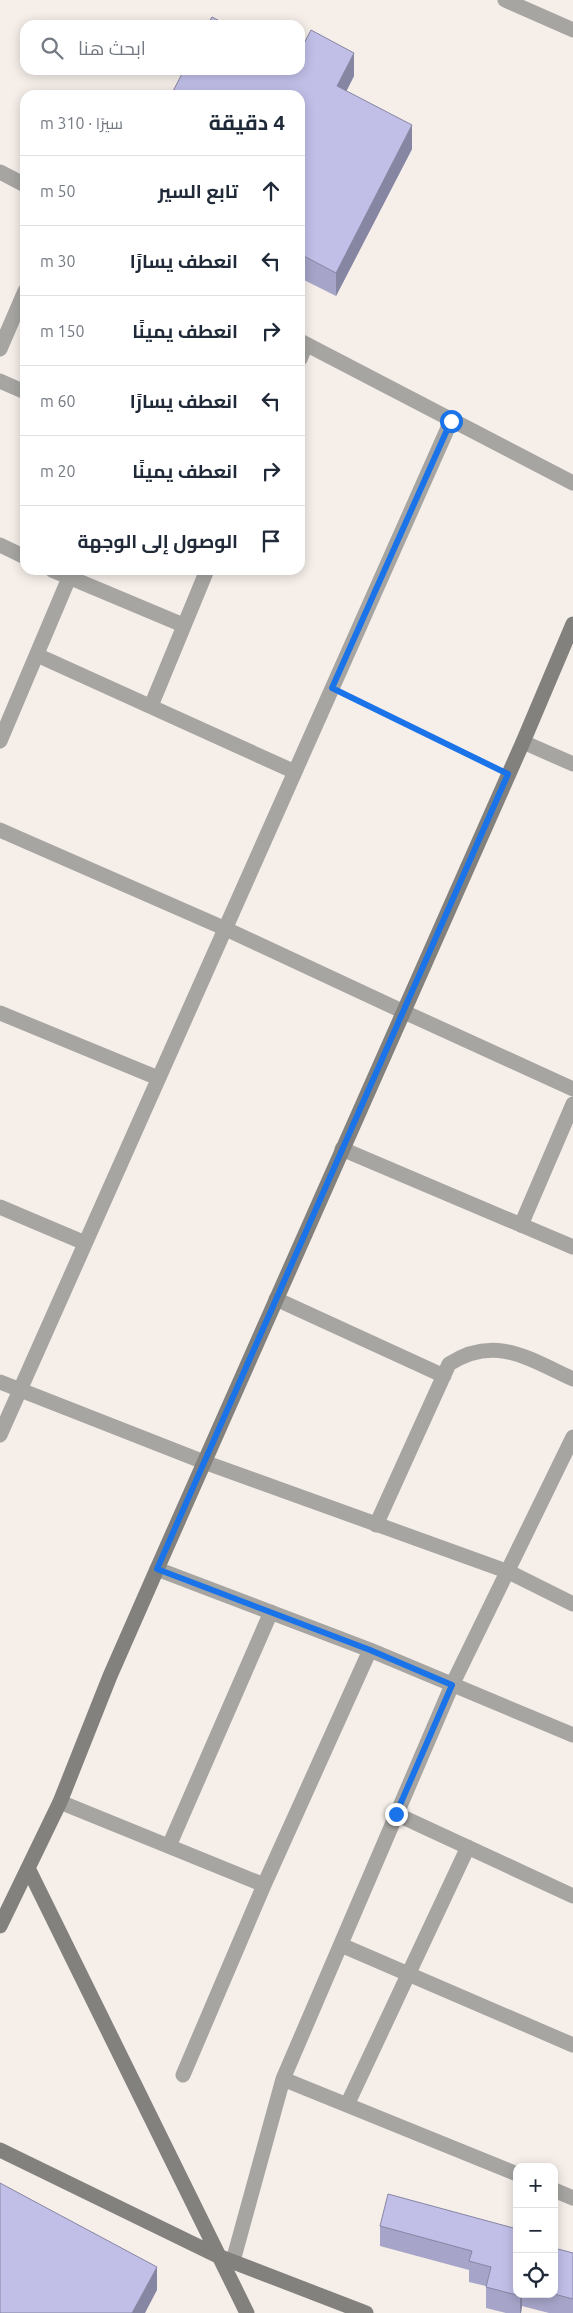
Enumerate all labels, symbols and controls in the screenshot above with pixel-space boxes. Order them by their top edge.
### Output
search box [20,20,305,75]
icon: search [38,34,66,62]
text: ابحث هنا [78,37,146,59]
text: 4 دقيقة [209,110,285,134]
text: سيرًا · 310 m [40,114,123,132]
icon: ahead [257,177,285,205]
text: تابع السير [158,180,238,202]
text: 50 m [40,182,76,200]
icon: left [257,247,285,275]
text: انعطف يسارًا [130,250,238,272]
text: 30 m [40,252,76,270]
icon: right [257,317,285,345]
text: انعطف يمينًا [132,320,238,342]
text: 150 m [40,322,85,340]
icon: left [257,387,285,415]
text: انعطف يسارًا [130,390,238,412]
text: 60 m [40,392,76,410]
route start [440,410,463,433]
icon: right [257,457,285,485]
text: انعطف يمينًا [132,460,238,482]
text: 20 m [40,462,76,480]
icon: arrive [257,527,285,555]
text: الوصول إلى الوجهة [78,530,238,552]
route end [385,1803,408,1826]
map controls [513,2163,558,2298]
button: + [513,2163,558,2208]
button: − [513,2208,558,2253]
button: locate [513,2253,558,2298]

